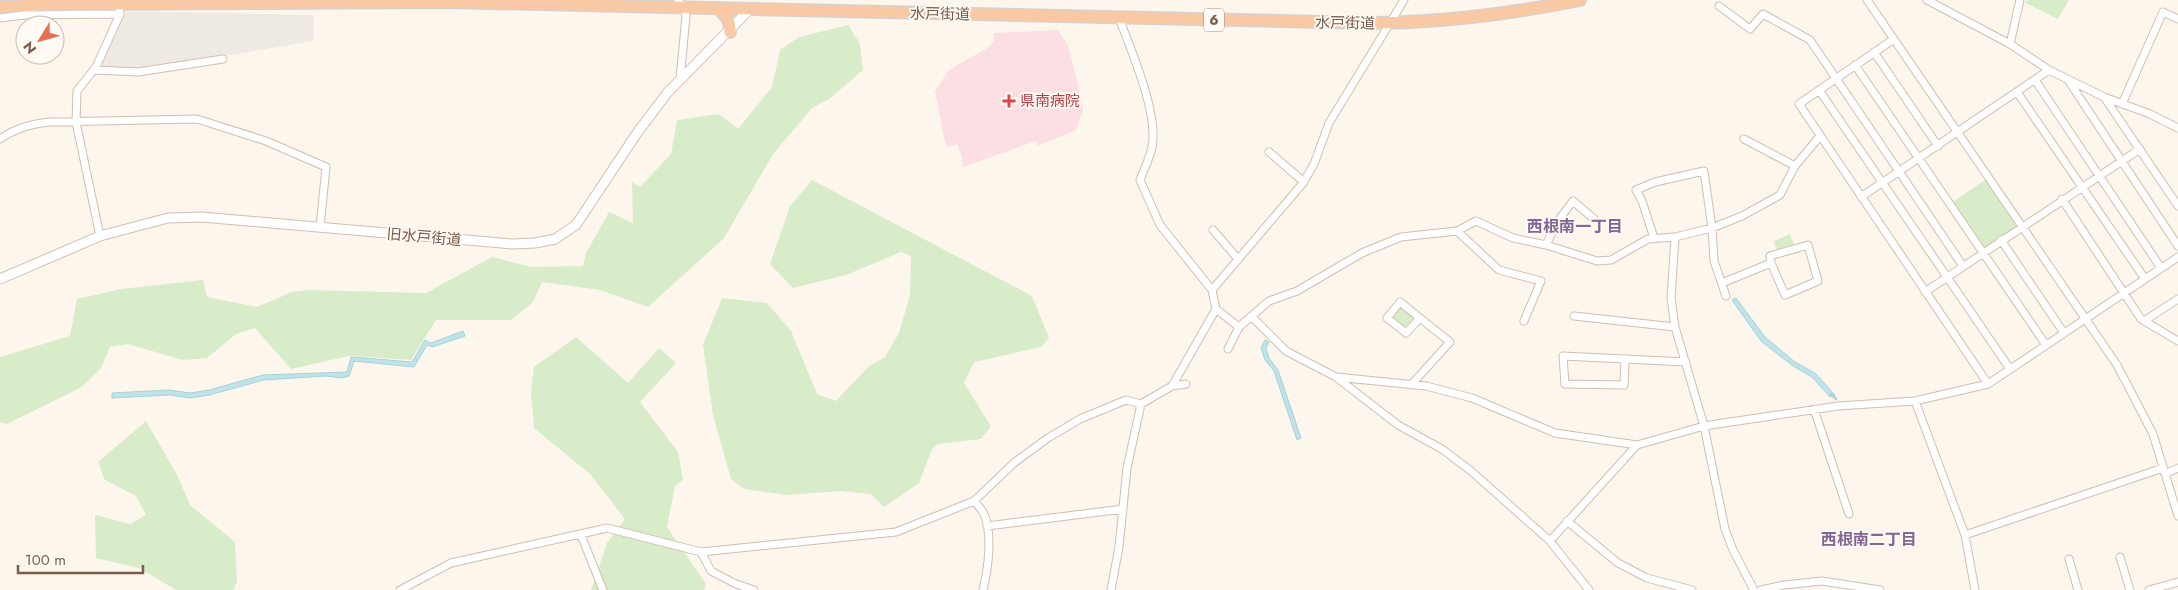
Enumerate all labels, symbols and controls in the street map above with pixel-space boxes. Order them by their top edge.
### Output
street label: 水戸街道 [910,2,970,26]
road number: 6 [1204,8,1224,32]
street label: 水戸街道 [1315,11,1375,35]
north arrow [15,15,65,65]
text: N [18,37,41,58]
place label: 県南病院 [1020,90,1080,112]
marker: 県南病院 [1002,94,1016,108]
district label: 西根南一丁目 [1527,215,1623,238]
street label: 旧水戸街道 [386,223,462,251]
district label: 西根南二丁目 [1821,528,1917,551]
scale bar [18,542,142,574]
text: 100 m [25,549,66,571]

